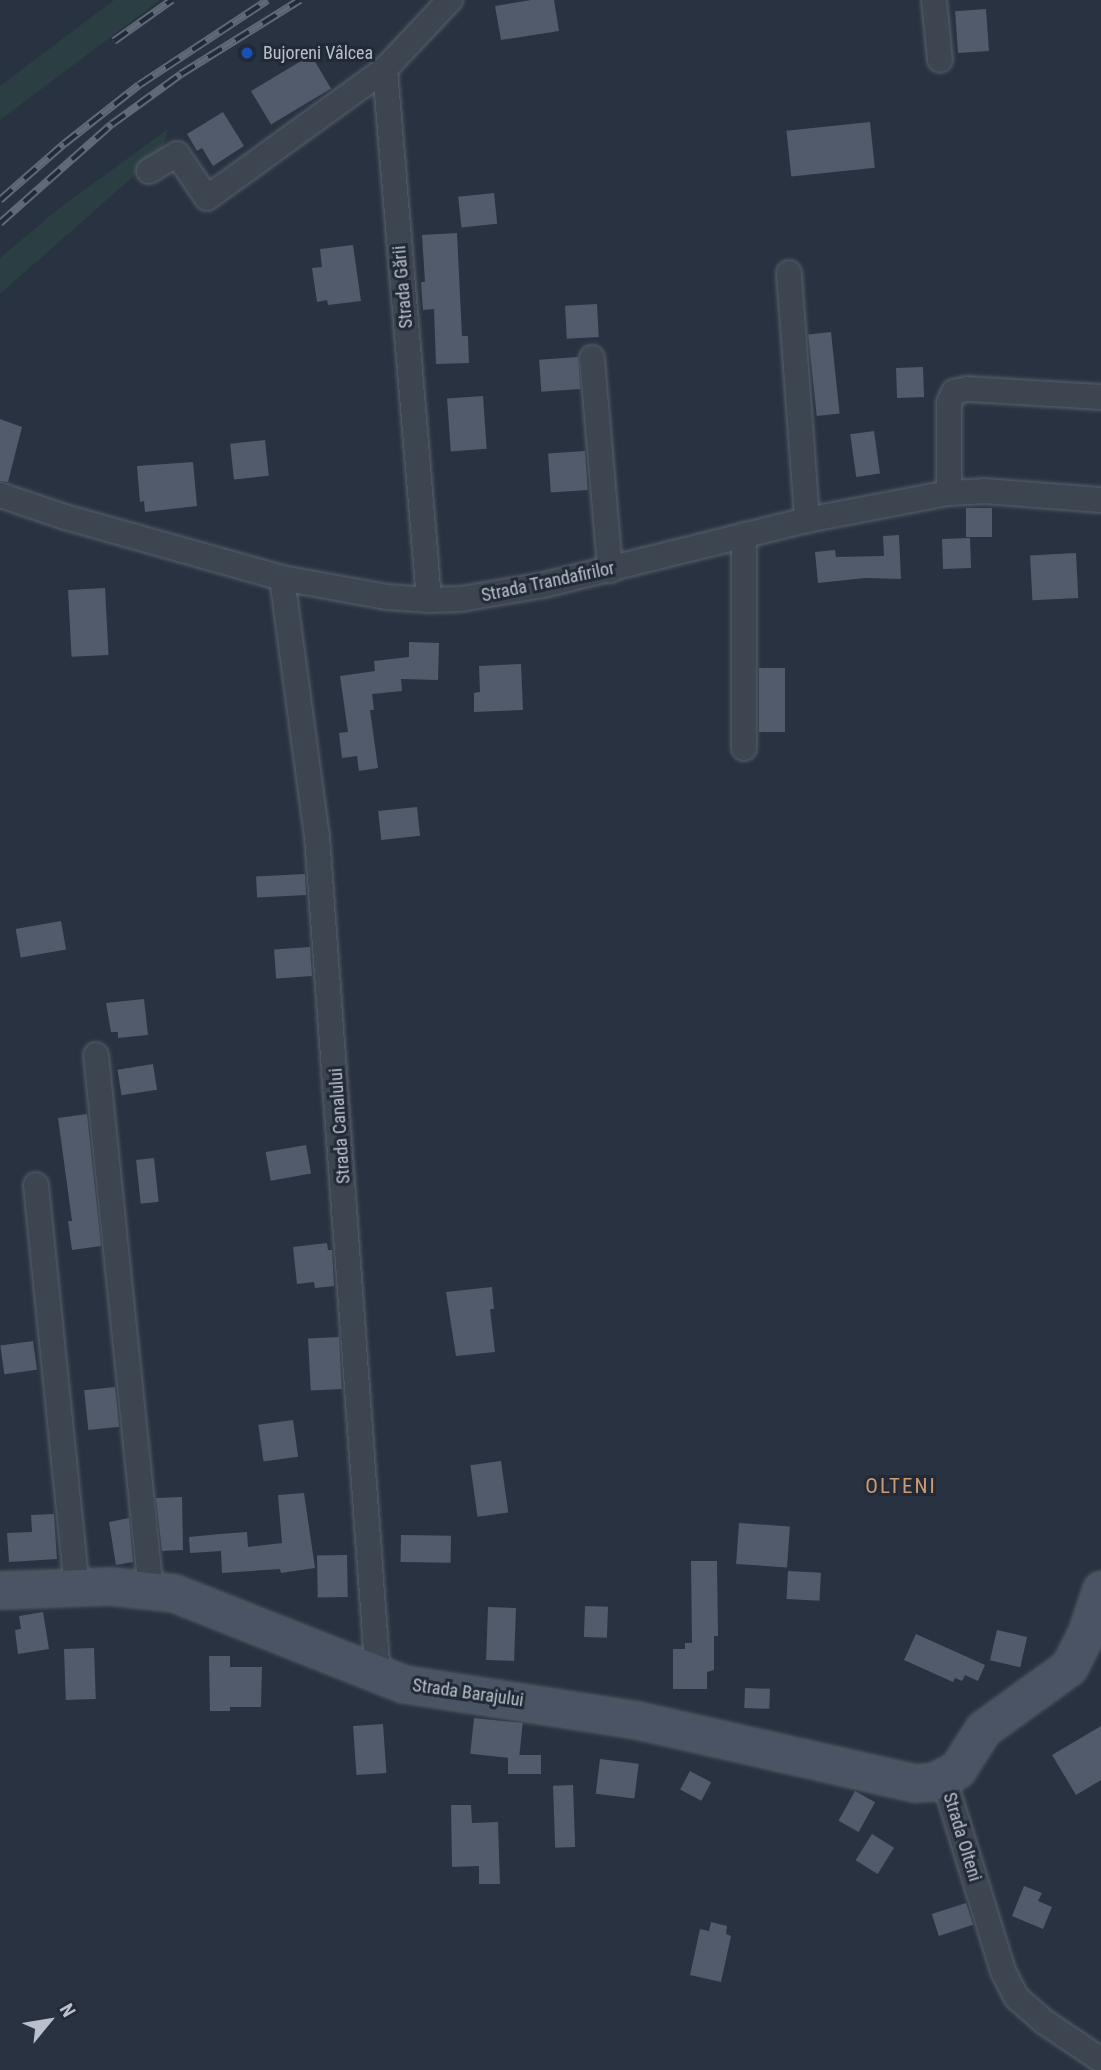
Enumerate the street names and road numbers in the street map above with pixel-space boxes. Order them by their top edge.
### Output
street label: Strada Gării [389,245,417,329]
street label: Strada Trandafirilor [479,557,617,607]
street label: Strada Canalului [325,1067,355,1185]
street label: Strada Barajului [411,1675,525,1711]
street label: Strada Olteni [938,1790,986,1884]

